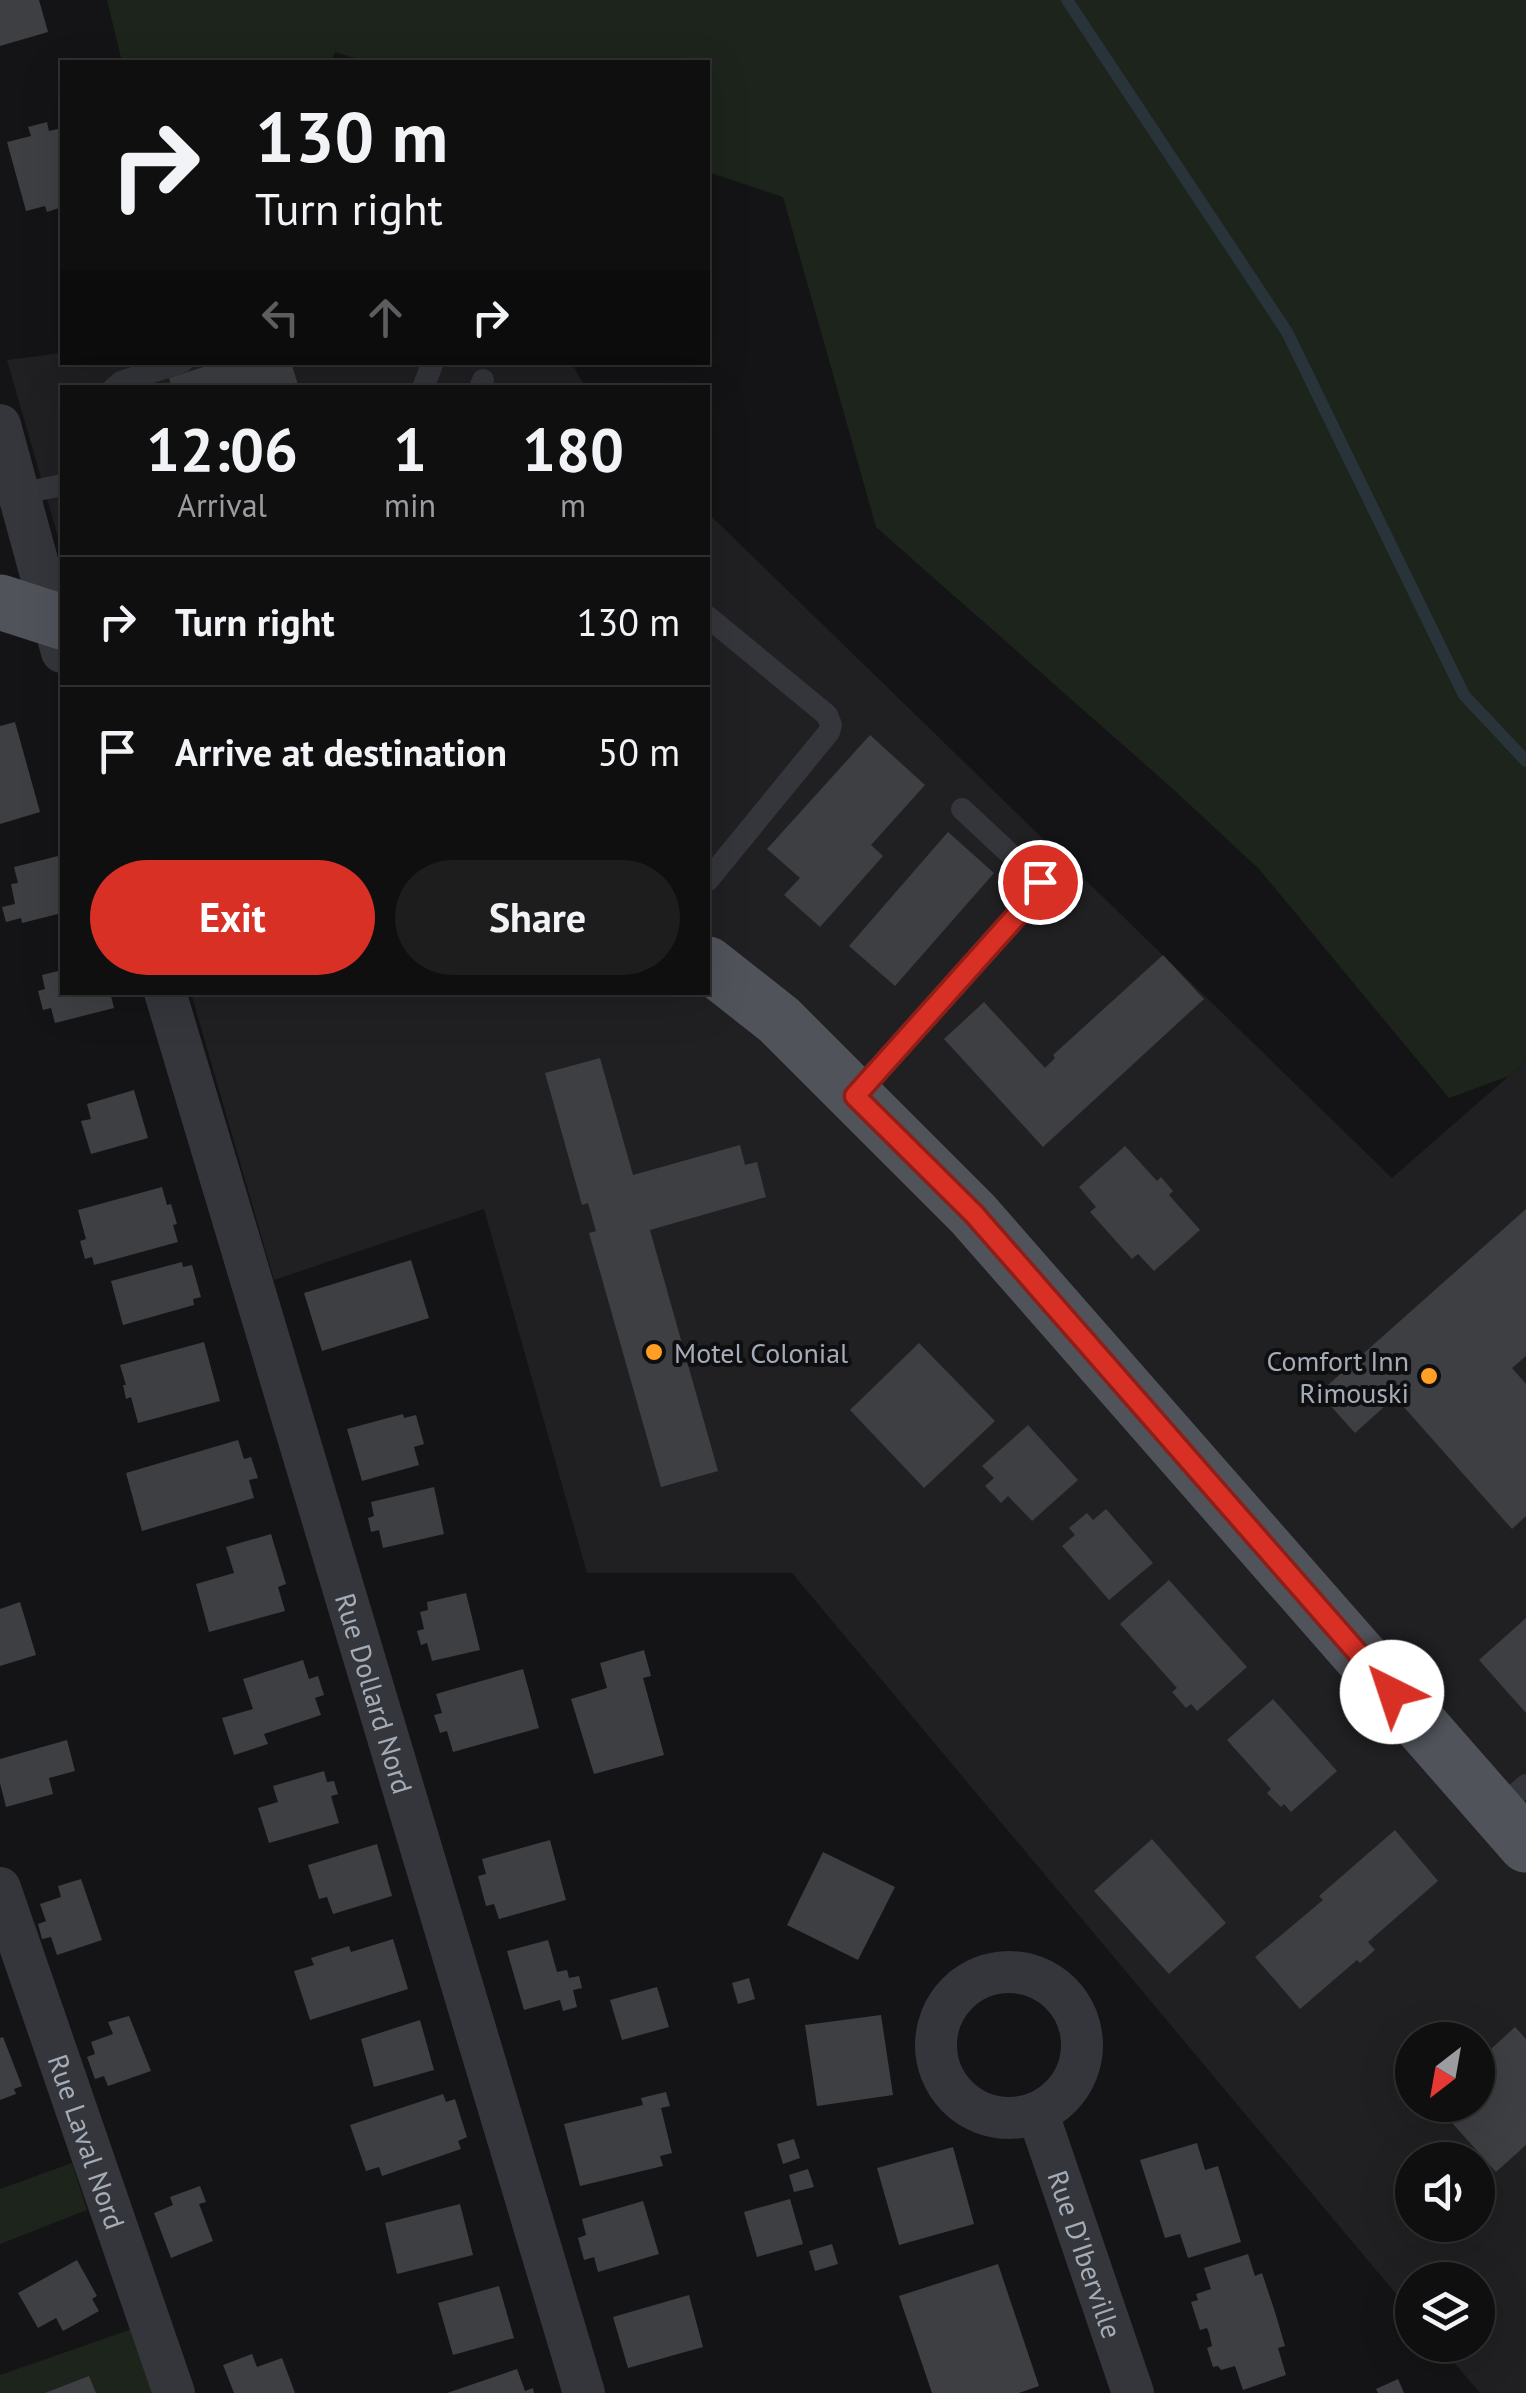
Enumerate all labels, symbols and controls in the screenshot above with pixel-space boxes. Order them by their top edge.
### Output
text: 130 m [255,91,448,181]
icon: right [90,100,220,230]
text: Turn right [255,179,443,237]
icon: left [253,290,308,345]
icon: ahead [358,290,413,345]
icon: right [463,290,518,345]
text: 12:06 [146,410,298,488]
text: 1 [393,410,427,488]
text: 180 [522,410,624,488]
text: Arrival [177,484,267,526]
text: min [384,484,436,526]
text: m [560,484,586,526]
icon: right [90,594,145,649]
text: Turn right [175,597,335,646]
text: 130 m [577,597,680,646]
icon: arrive [90,724,145,779]
text: Arrive at destination [175,727,507,776]
text: 50 m [598,727,680,776]
pin [998,840,1083,925]
icon: arrive [1013,855,1068,910]
button: Exit [90,860,375,975]
button: Share [395,860,680,975]
place label: Motel Colonial [674,1334,848,1371]
marker: Motel Colonial [643,1341,665,1363]
place label: Comfort Inn Rimouski [1267,1342,1409,1411]
marker: Comfort Inn Rimouski [1418,1365,1440,1387]
street label: Rue Dollard Nord [327,1589,422,1798]
position arrow [1340,1640,1444,1744]
north arrow [1395,2022,1495,2122]
map controls [1395,2022,1495,2362]
street label: Rue Laval Nord [40,2049,135,2234]
button: sound [1395,2142,1495,2242]
street label: Rue D'Iberville [1040,2165,1131,2343]
button: layers [1395,2262,1495,2362]

